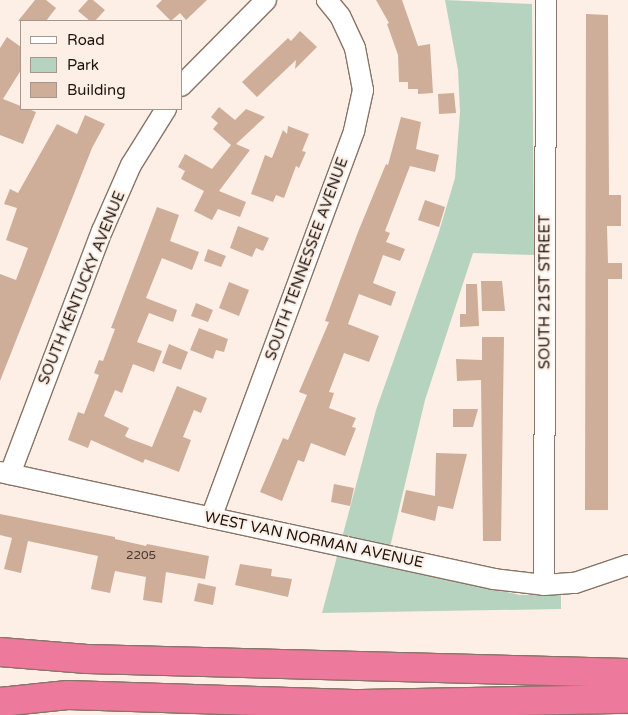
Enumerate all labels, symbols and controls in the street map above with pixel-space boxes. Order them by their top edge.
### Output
legend [20,20,182,110]
text: Road [67,31,105,49]
text: Park [67,56,99,74]
text: Building [67,81,126,99]
street label: SOUTH TENNESSEE AVENUE [262,155,352,363]
street label: SOUTH KENTUCKY AVENUE [35,189,129,387]
street label: SOUTH 21ST STREET [536,215,554,369]
street label: WEST VAN NORMAN AVENUE [203,508,425,572]
house number: 2205 [126,549,156,563]

